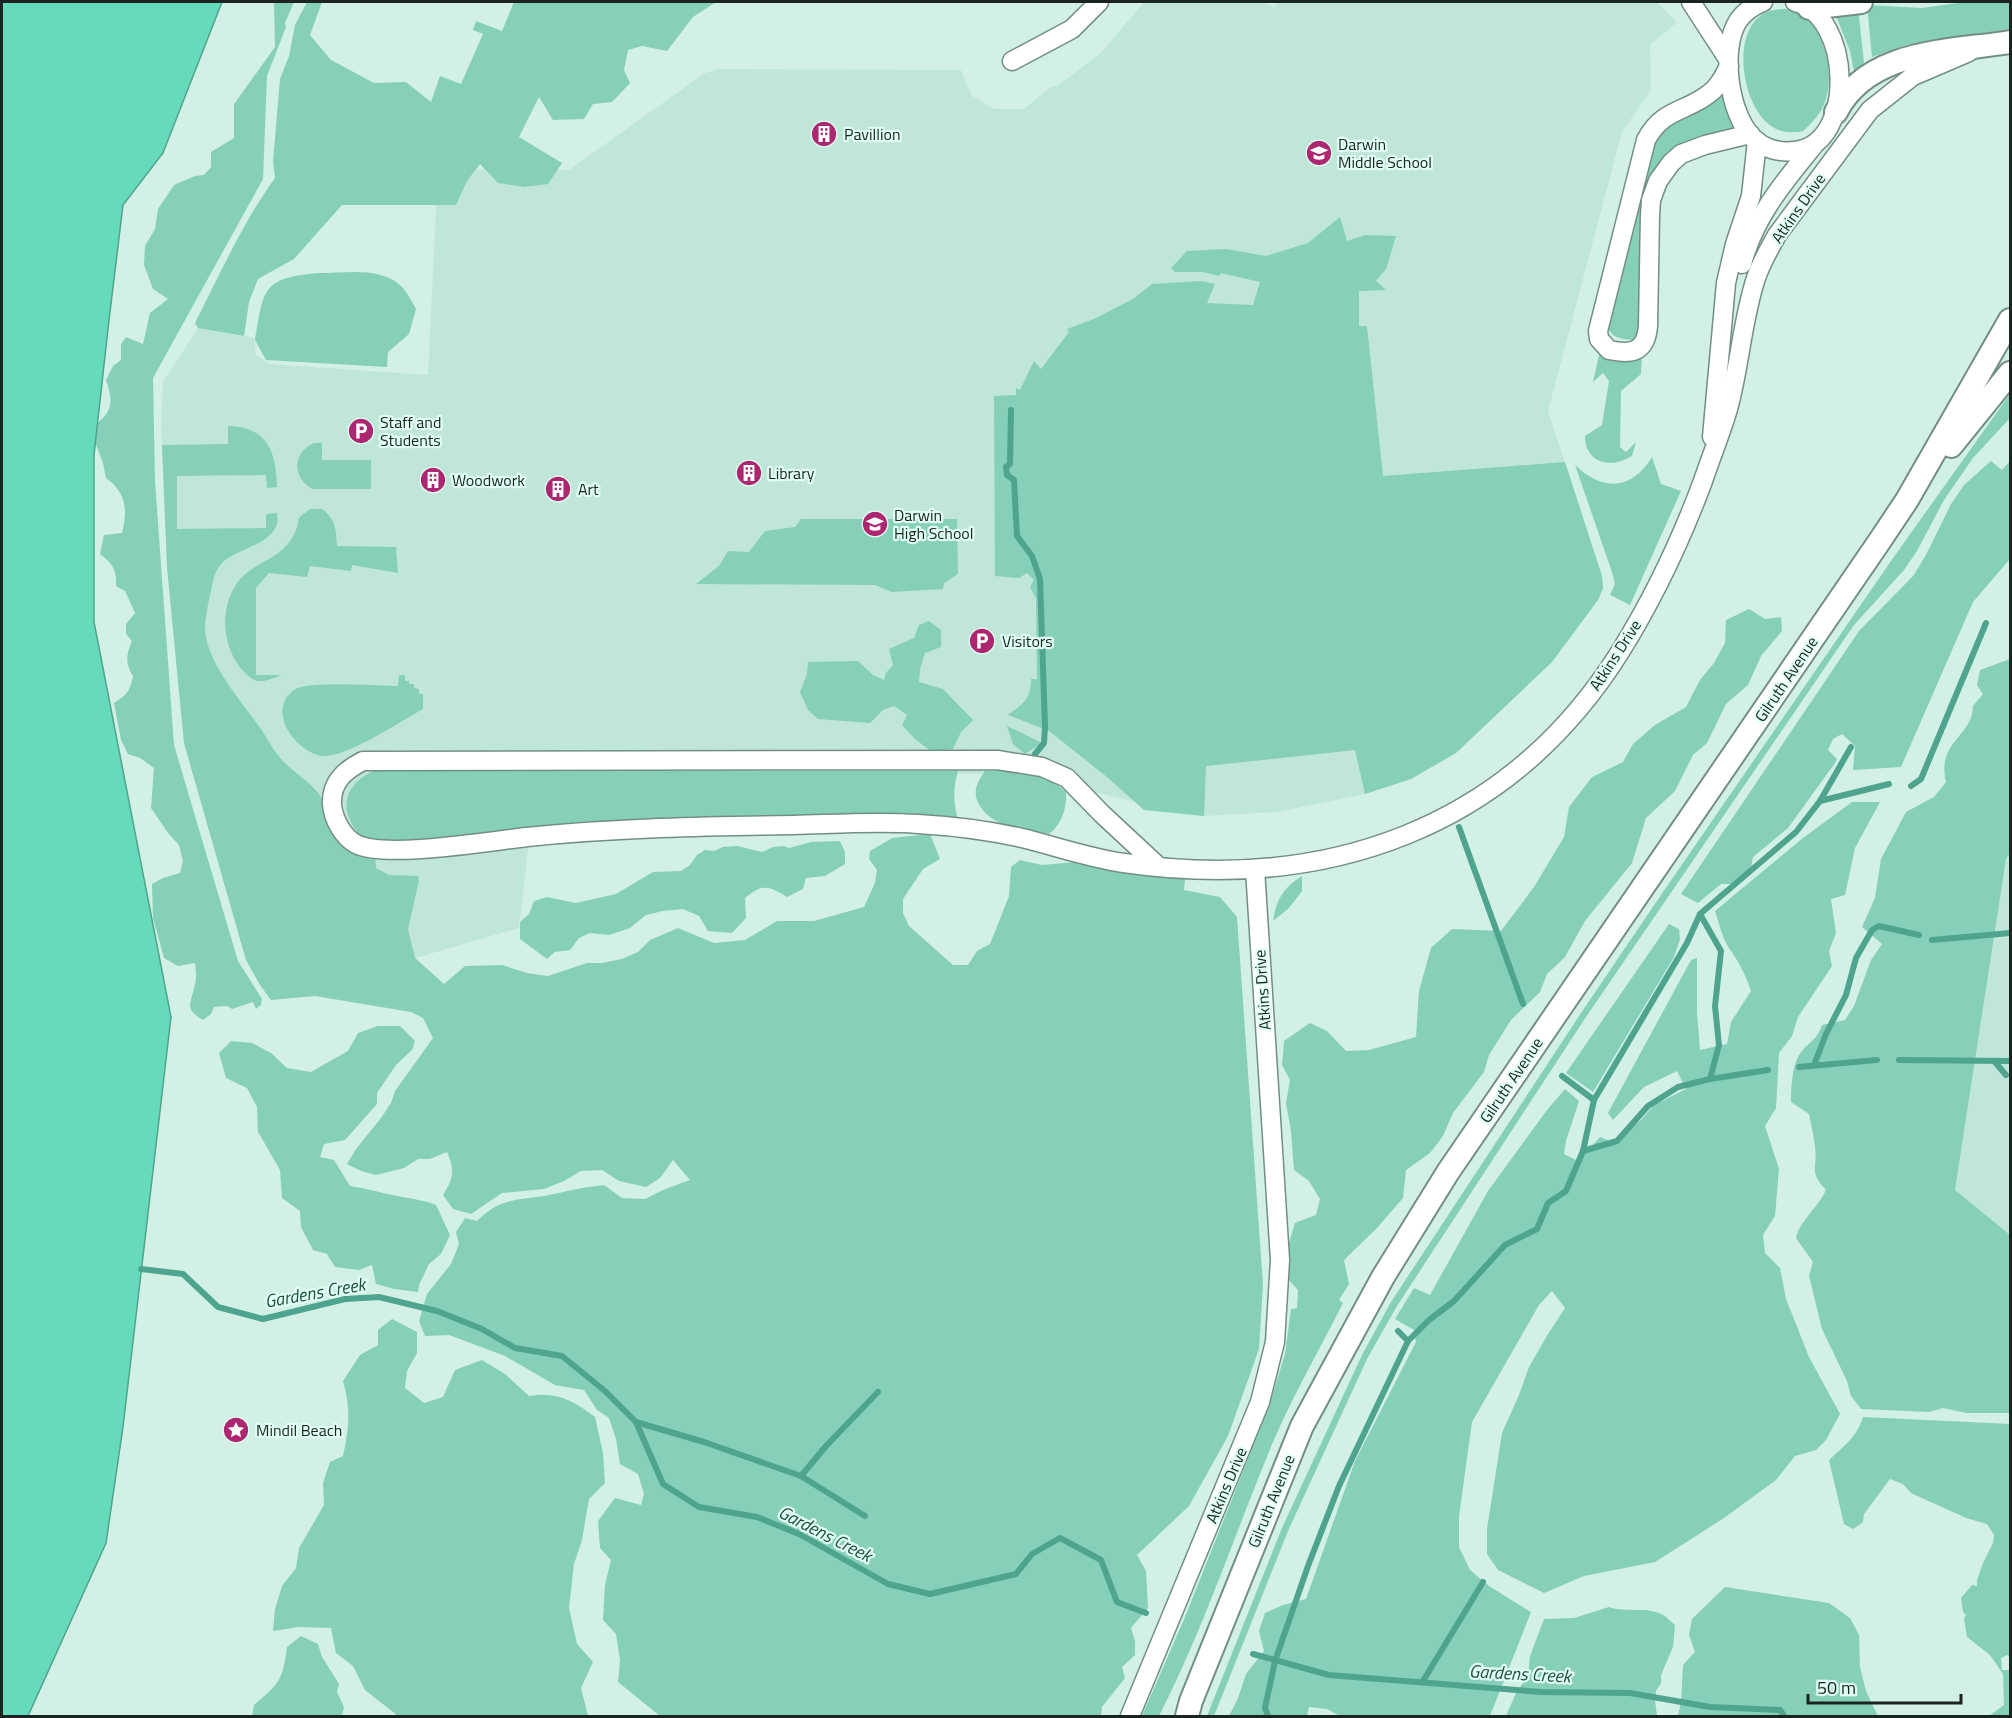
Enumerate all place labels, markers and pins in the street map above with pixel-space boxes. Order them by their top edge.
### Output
building icon: Pavillion [809,119,839,149]
place label: Pavillion [844,122,900,146]
place label: Darwin Middle School [1338,132,1432,174]
school or university icon: Darwin Middle School [1304,138,1334,168]
place label: Staff and Students [380,410,441,452]
parking icon: Staff and Students [346,416,376,446]
building icon: Library [734,458,764,488]
place label: Library [768,461,815,485]
building icon: Woodwork [418,465,448,495]
place label: Woodwork [452,468,525,492]
building icon: Art [543,474,573,504]
place label: Art [578,477,599,501]
place label: Darwin High School [894,503,973,545]
school or university icon: Darwin High School [860,509,890,539]
parking icon: Visitors [967,626,997,656]
place label: Visitors [1002,629,1053,653]
place icon: Mindil Beach [221,1415,251,1445]
place label: Mindil Beach [256,1418,342,1442]

